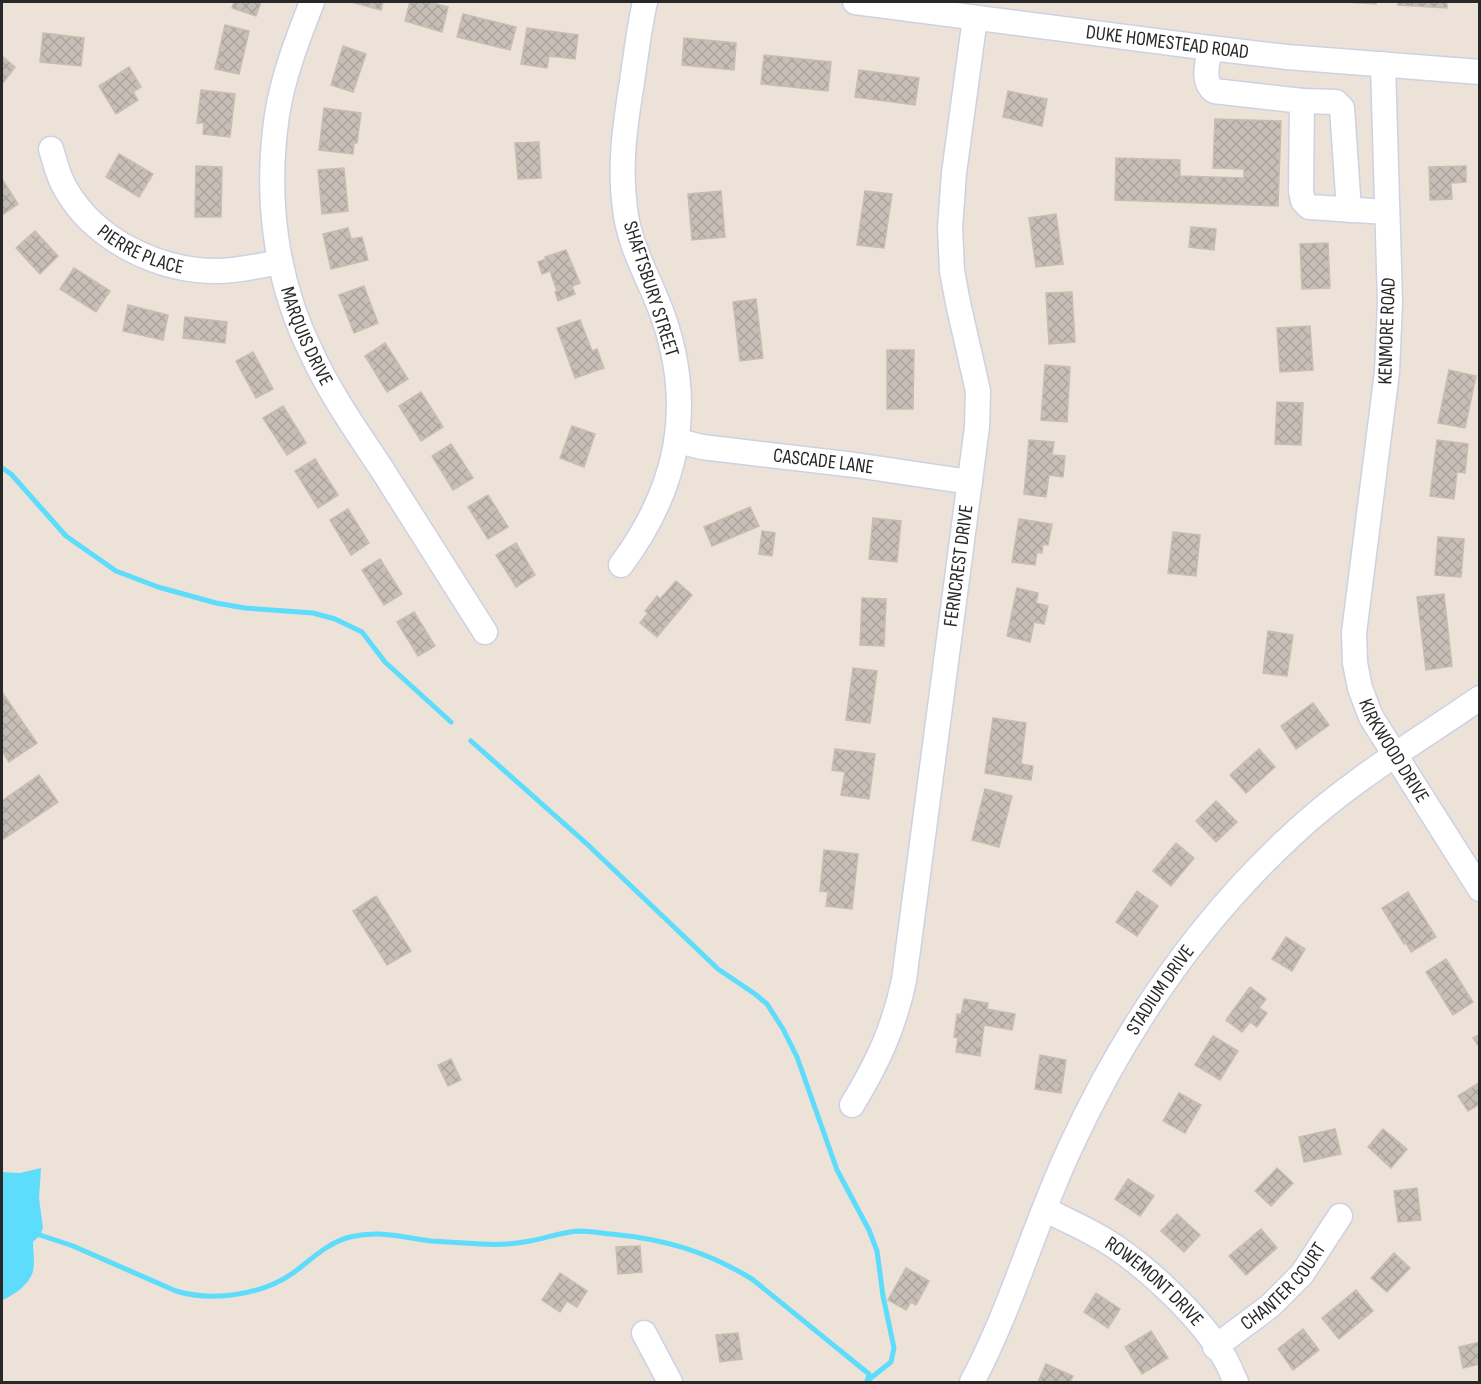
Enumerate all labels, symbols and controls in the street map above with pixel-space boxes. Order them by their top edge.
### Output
street label: DUKE HOMESTEAD ROAD [1085,20,1250,64]
street label: SHAFTSBURY STREET [618,218,684,360]
street label: PIERRE PLACE [92,220,186,280]
street label: KENMORE ROAD [1373,277,1401,385]
street label: MARQUIS DRIVE [275,284,338,390]
street label: CASCADE LANE [772,443,875,480]
street label: FERNCREST DRIVE [939,503,979,628]
street label: KIRKWOOD DRIVE [1353,695,1434,807]
street label: STADIUM DRIVE [1121,940,1199,1039]
street label: ROWEMONT DRIVE [1100,1231,1209,1331]
street label: CHANTER COURT [1236,1238,1331,1336]

